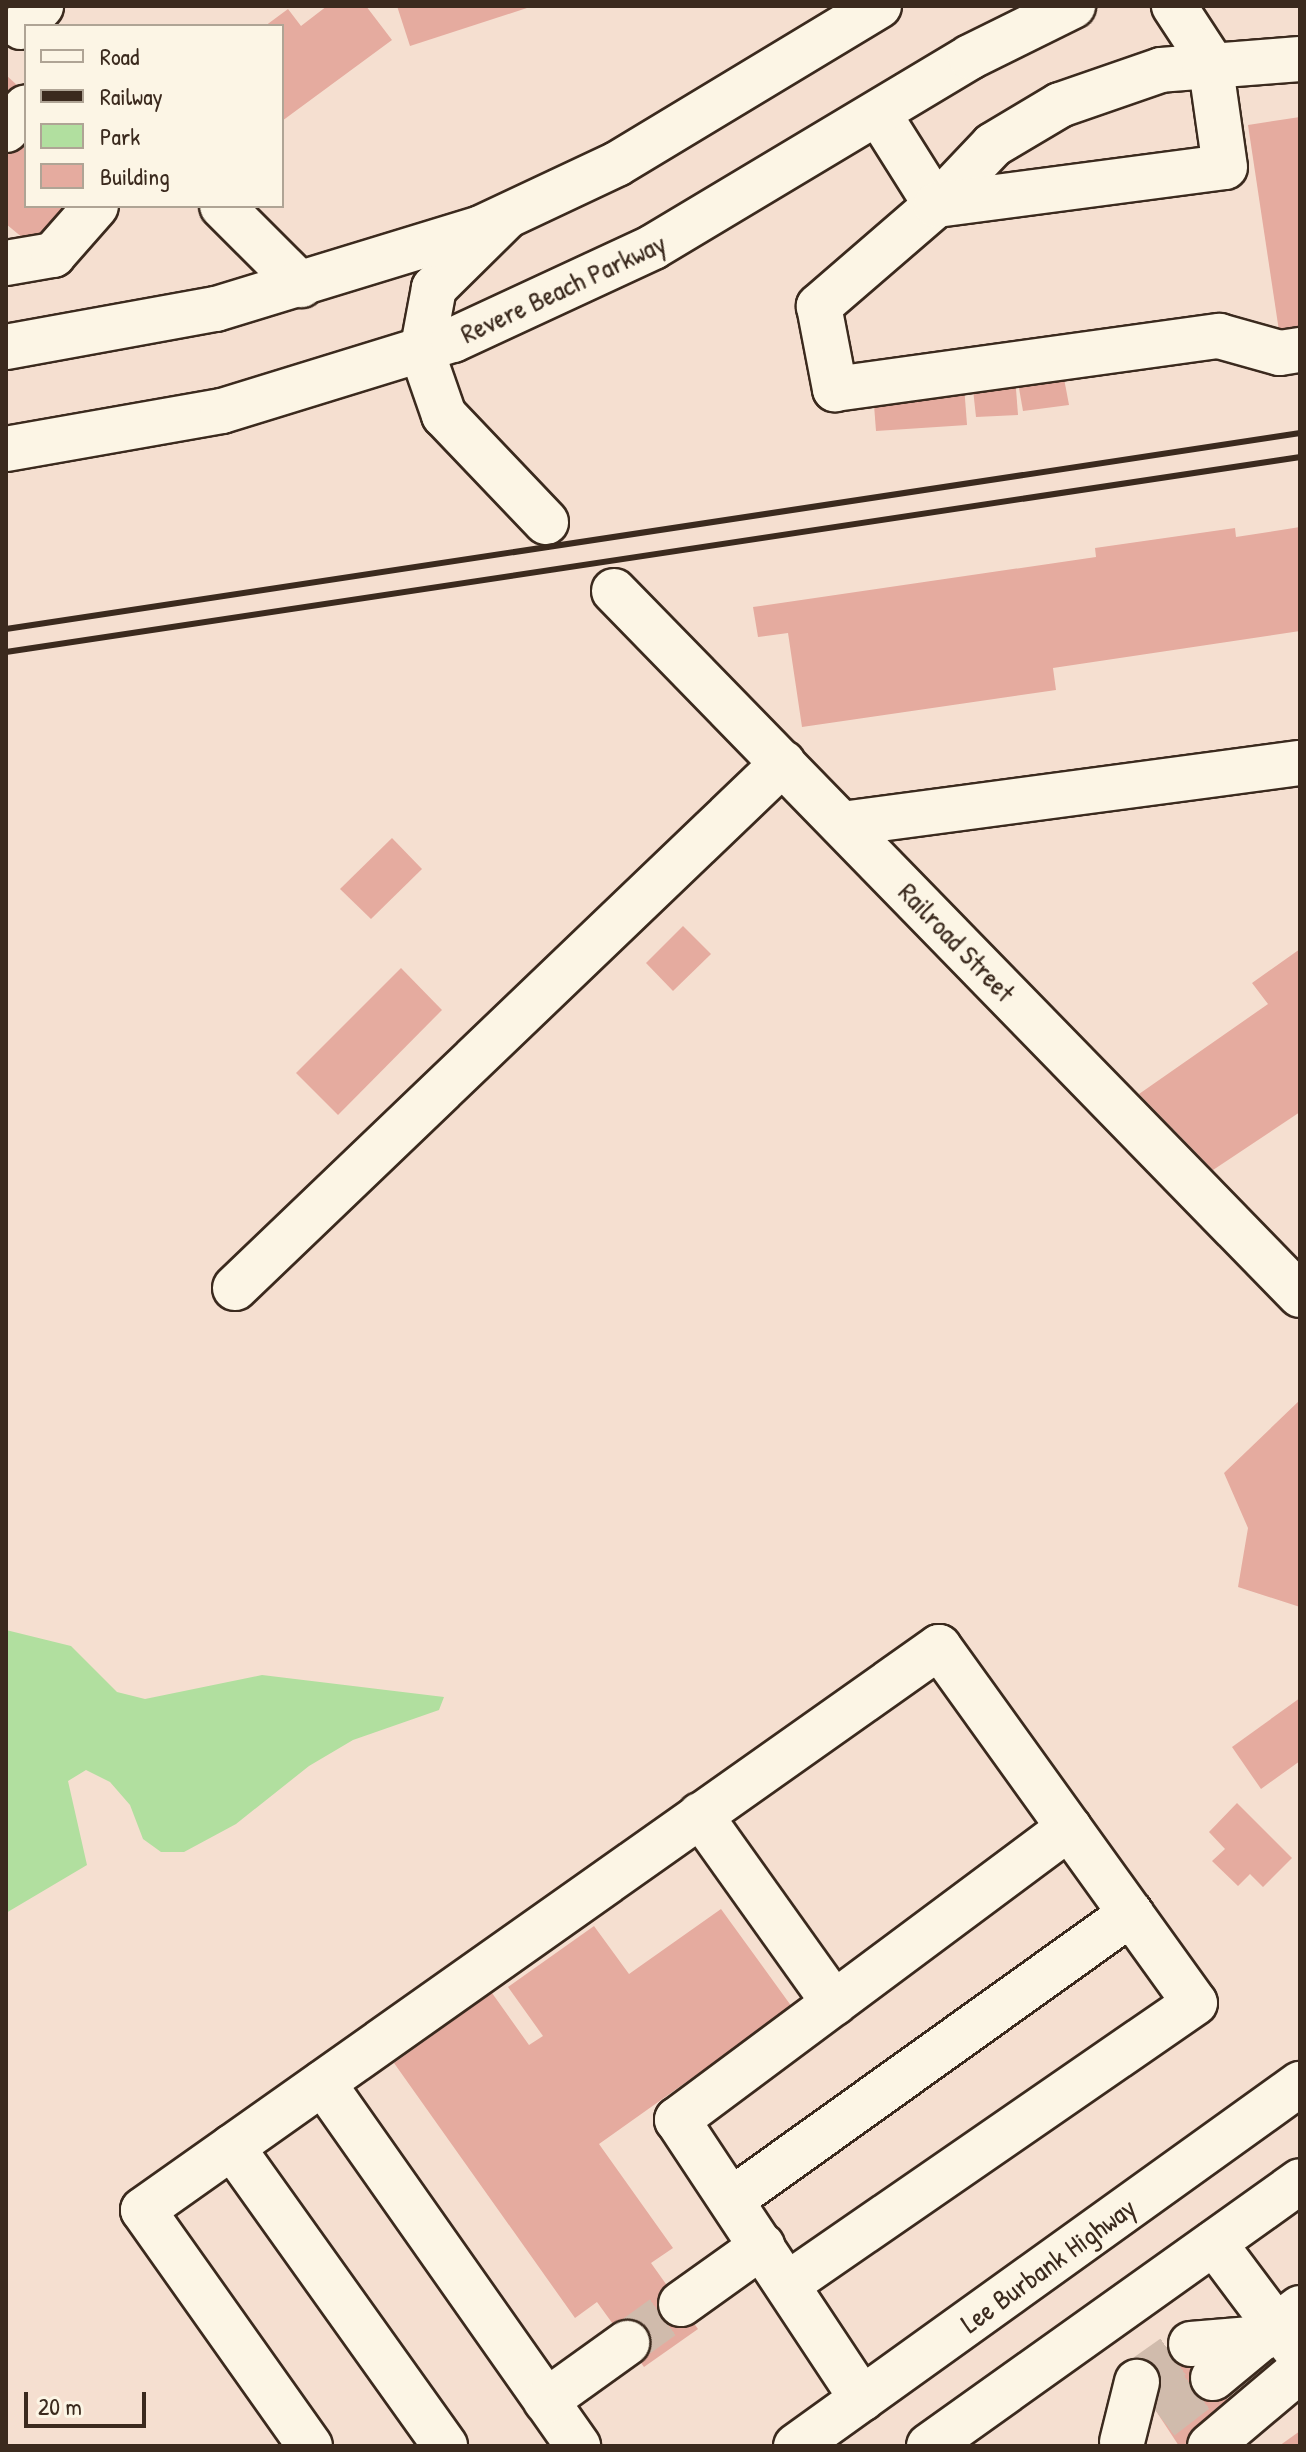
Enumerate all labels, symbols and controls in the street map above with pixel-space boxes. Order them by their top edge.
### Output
legend [24,24,284,208]
text: Road [100,40,139,72]
text: Railway [100,80,163,112]
text: Park [100,120,140,152]
text: Building [100,160,170,192]
street label: Revere Beach Parkway [455,226,671,350]
street label: Railroad Street [892,875,1022,1009]
street label: Lee Burbank Highway [954,2190,1142,2340]
scale bar [28,2376,150,2426]
text: 20 m [38,2390,82,2422]

